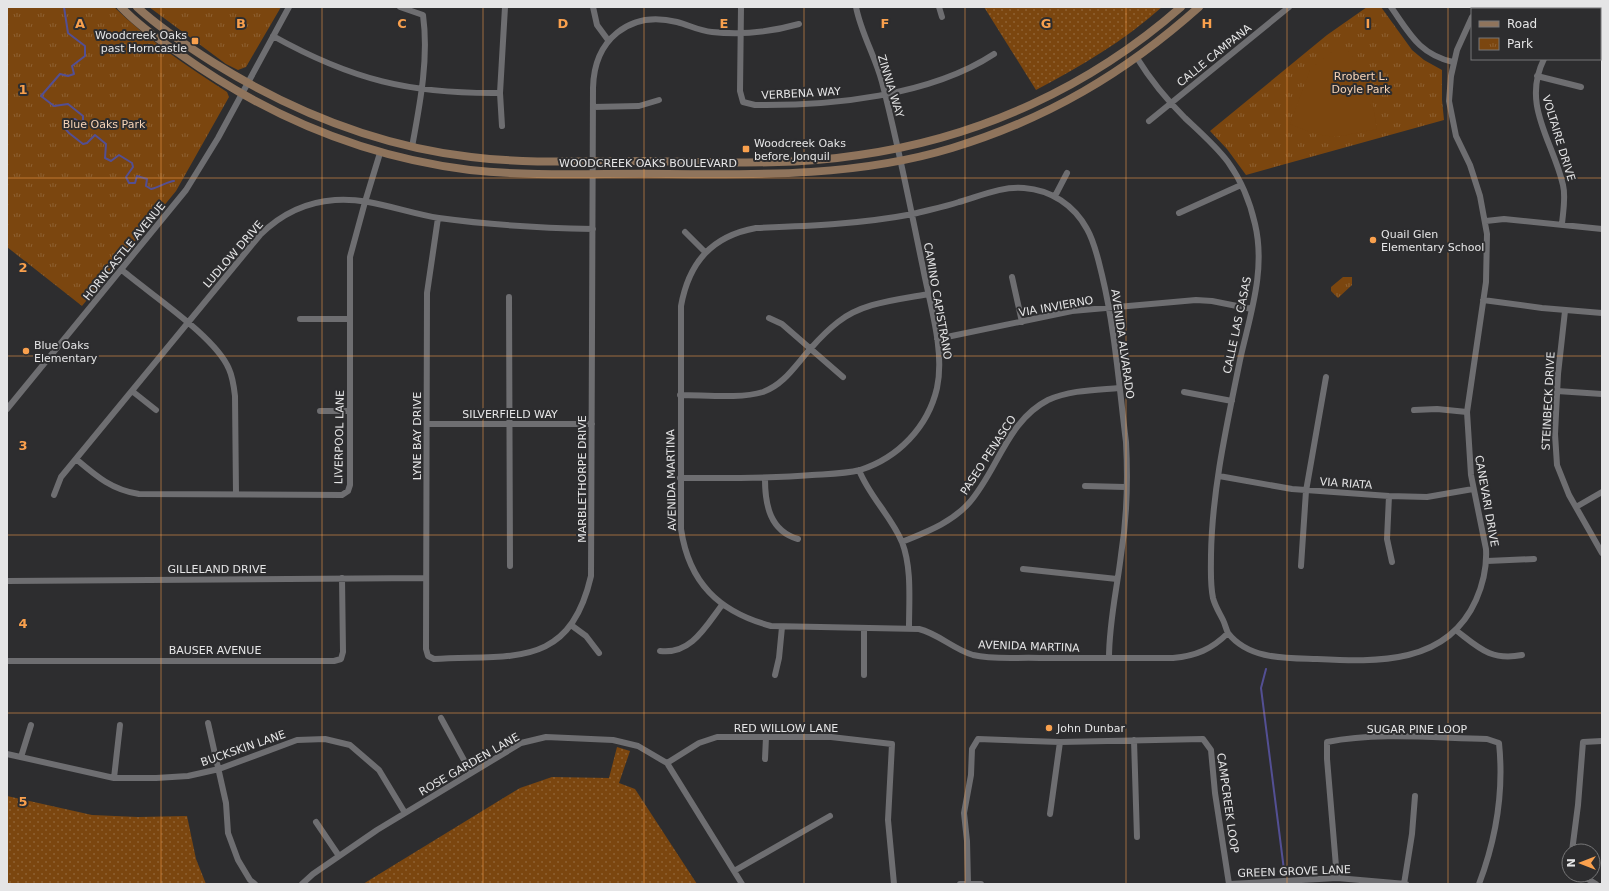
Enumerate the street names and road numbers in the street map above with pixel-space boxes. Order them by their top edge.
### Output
street label: CALLE CAMPANA [1175,21,1254,89]
street label: ZINNIA WAY [875,53,906,119]
street label: VERBENA WAY [761,85,841,102]
street label: VOLTAIRE DRIVE [1539,94,1578,183]
street label: WOODCREEK OAKS BOULEVARD [559,157,737,170]
street label: HORNCASTLE AVENUE [81,199,168,303]
street label: LUDLOW DRIVE [201,218,266,291]
street label: CAMINO CAPISTRANO [921,242,954,361]
street label: CALLE LAS CASAS [1221,275,1254,375]
street label: AVENIDA ALVARADO [1108,288,1137,400]
street label: VIA INVIERNO [1018,293,1095,319]
street label: STEINBECK DRIVE [1539,351,1558,451]
street label: LIVERPOOL LANE [332,390,347,484]
street label: LYNE BAY DRIVE [411,392,424,480]
street label: SILVERFIELD WAY [462,408,558,421]
street label: PASEO PENASCO [958,413,1019,497]
street label: MARBLETHORPE DRIVE [576,415,589,543]
street label: AVENIDA MARTINA [664,429,679,531]
street label: CANEVARI DRIVE [1472,454,1501,548]
street label: VIA RIATA [1319,475,1373,492]
street label: GILLELAND DRIVE [168,563,266,576]
street label: AVENIDA MARTINA [978,638,1080,655]
street label: BAUSER AVENUE [169,644,261,657]
street label: RED WILLOW LANE [734,722,838,735]
street label: SUGAR PINE LOOP [1367,723,1468,736]
street label: BUCKSKIN LANE [199,728,287,769]
street label: ROSE GARDEN LANE [417,730,522,798]
street label: CAMPCREEK LOOP [1214,752,1241,854]
street label: GREEN GROVE LANE [1237,863,1351,880]

